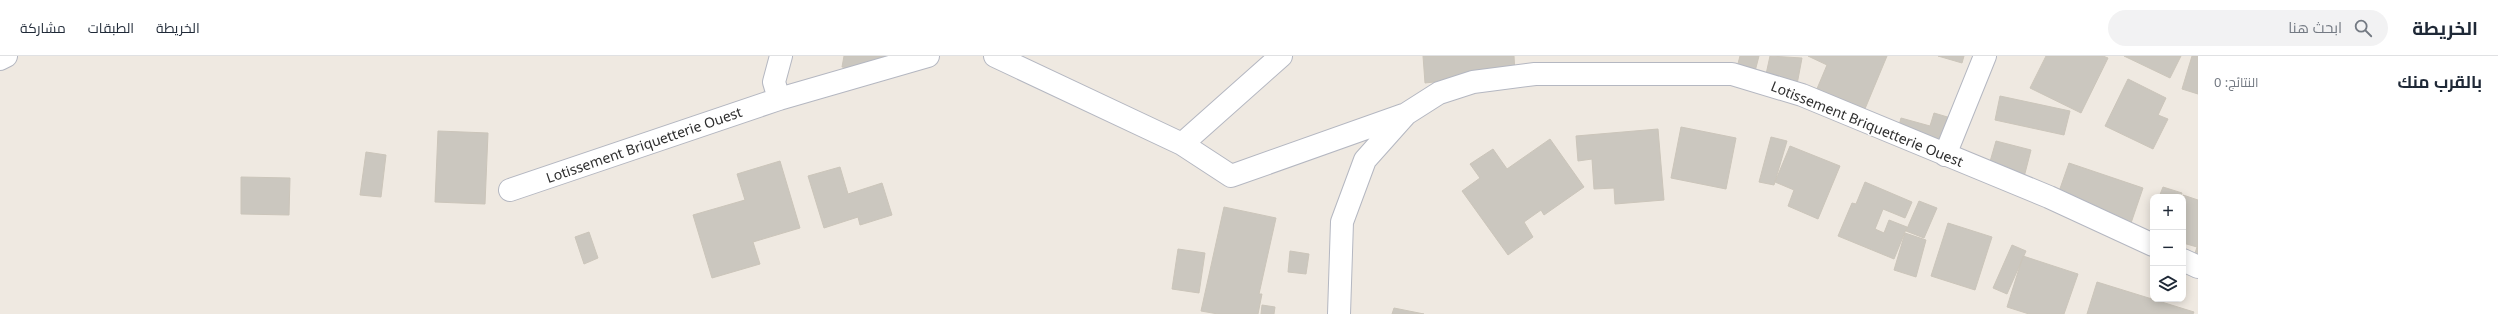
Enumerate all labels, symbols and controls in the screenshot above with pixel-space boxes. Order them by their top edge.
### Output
search box [2108,10,2388,46]
text: الخريطة [2412,15,2478,41]
text: ابحث هنا [2288,17,2342,37]
icon: search [2352,17,2374,39]
text: مشاركة [20,18,66,37]
text: الطبقات [88,18,134,37]
text: الخريطة [156,18,200,37]
text: بالقرب منك [2397,70,2482,93]
text: النتائج: 0 [2214,73,2259,91]
street label: Lotissement Briquetterie Ouest [1768,76,1966,171]
street label: Lotissement Briquetterie Ouest [543,102,744,187]
map controls [2150,194,2186,302]
button: + [2150,194,2186,230]
button: − [2150,230,2186,266]
button: layers [2150,266,2186,302]

